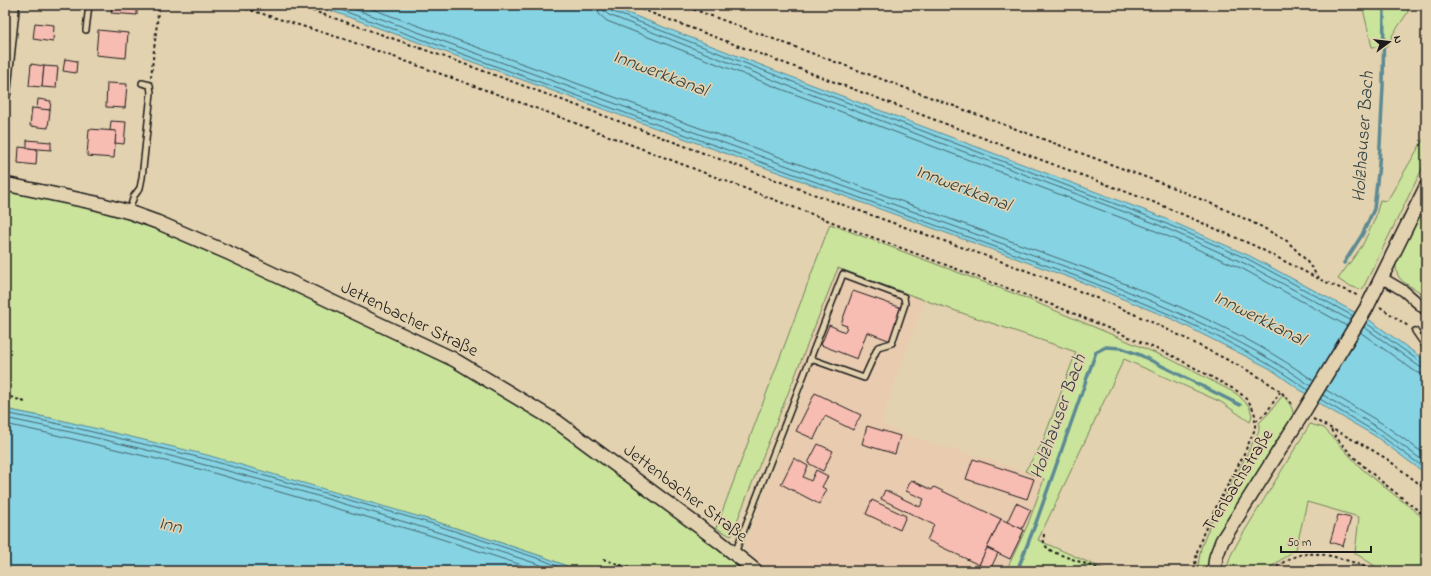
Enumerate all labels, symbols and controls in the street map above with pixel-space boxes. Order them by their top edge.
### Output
north arrow [1369,22,1409,62]
text: N [1389,34,1406,45]
water label: Innwerkkanal [609,44,714,105]
water label: Holzhauser Bach [1346,70,1382,203]
water label: Innwerkkanal [912,159,1017,220]
street label: Jettenbacher Straße [336,275,483,365]
water label: Innwerkkanal [1208,284,1312,355]
water label: Holzhauser Bach [1024,350,1094,483]
street label: Trenbachstraße [1197,424,1281,537]
street label: Jettenbacher Straße [617,438,754,550]
water label: Inn [156,510,185,542]
scale bar [1281,528,1371,554]
text: 50 m [1287,534,1311,552]

